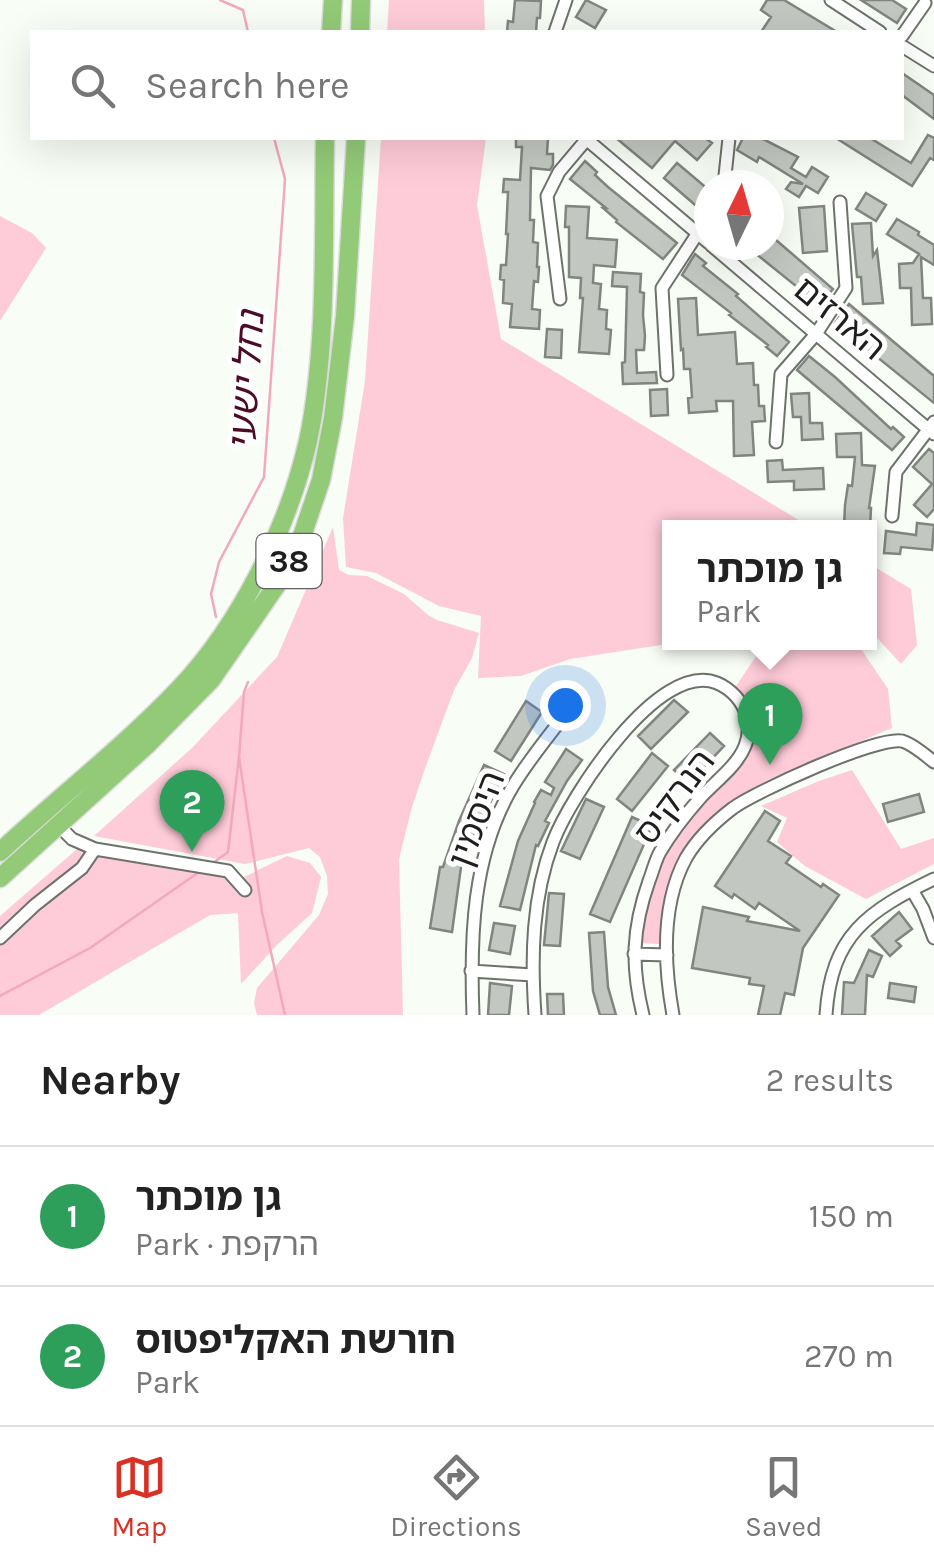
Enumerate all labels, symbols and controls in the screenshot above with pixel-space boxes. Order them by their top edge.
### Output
search box [30,30,904,140]
icon: search [65,58,120,113]
text: Search here [145,63,349,108]
north arrow [694,170,784,260]
street label: הארזים [785,268,894,369]
water label: נחל ישעי [219,307,274,453]
popup [662,520,877,650]
road number: 38 [256,534,322,588]
text: גן מוכתר [696,547,843,592]
text: Park [696,593,761,630]
your location [540,680,591,731]
pin: 1 [738,682,802,765]
street label: הנרקיס [626,742,723,853]
street label: היסמין [440,765,513,873]
pin: 2 [160,770,224,852]
text: Nearby [40,1055,180,1105]
text: 2 results [766,1062,894,1099]
text: גן מוכתר [135,1175,281,1220]
text: 1 [67,1198,78,1235]
text: 150 m [809,1198,894,1235]
text: Park · הרקפת [135,1226,319,1263]
text: חורשת האקליפטוס [135,1318,456,1363]
text: 2 [63,1338,82,1375]
text: 270 m [804,1338,894,1375]
text: Park [135,1364,200,1401]
tab: Map [112,1450,167,1543]
tab: Directions [390,1450,522,1543]
tab: Saved [745,1450,822,1543]

